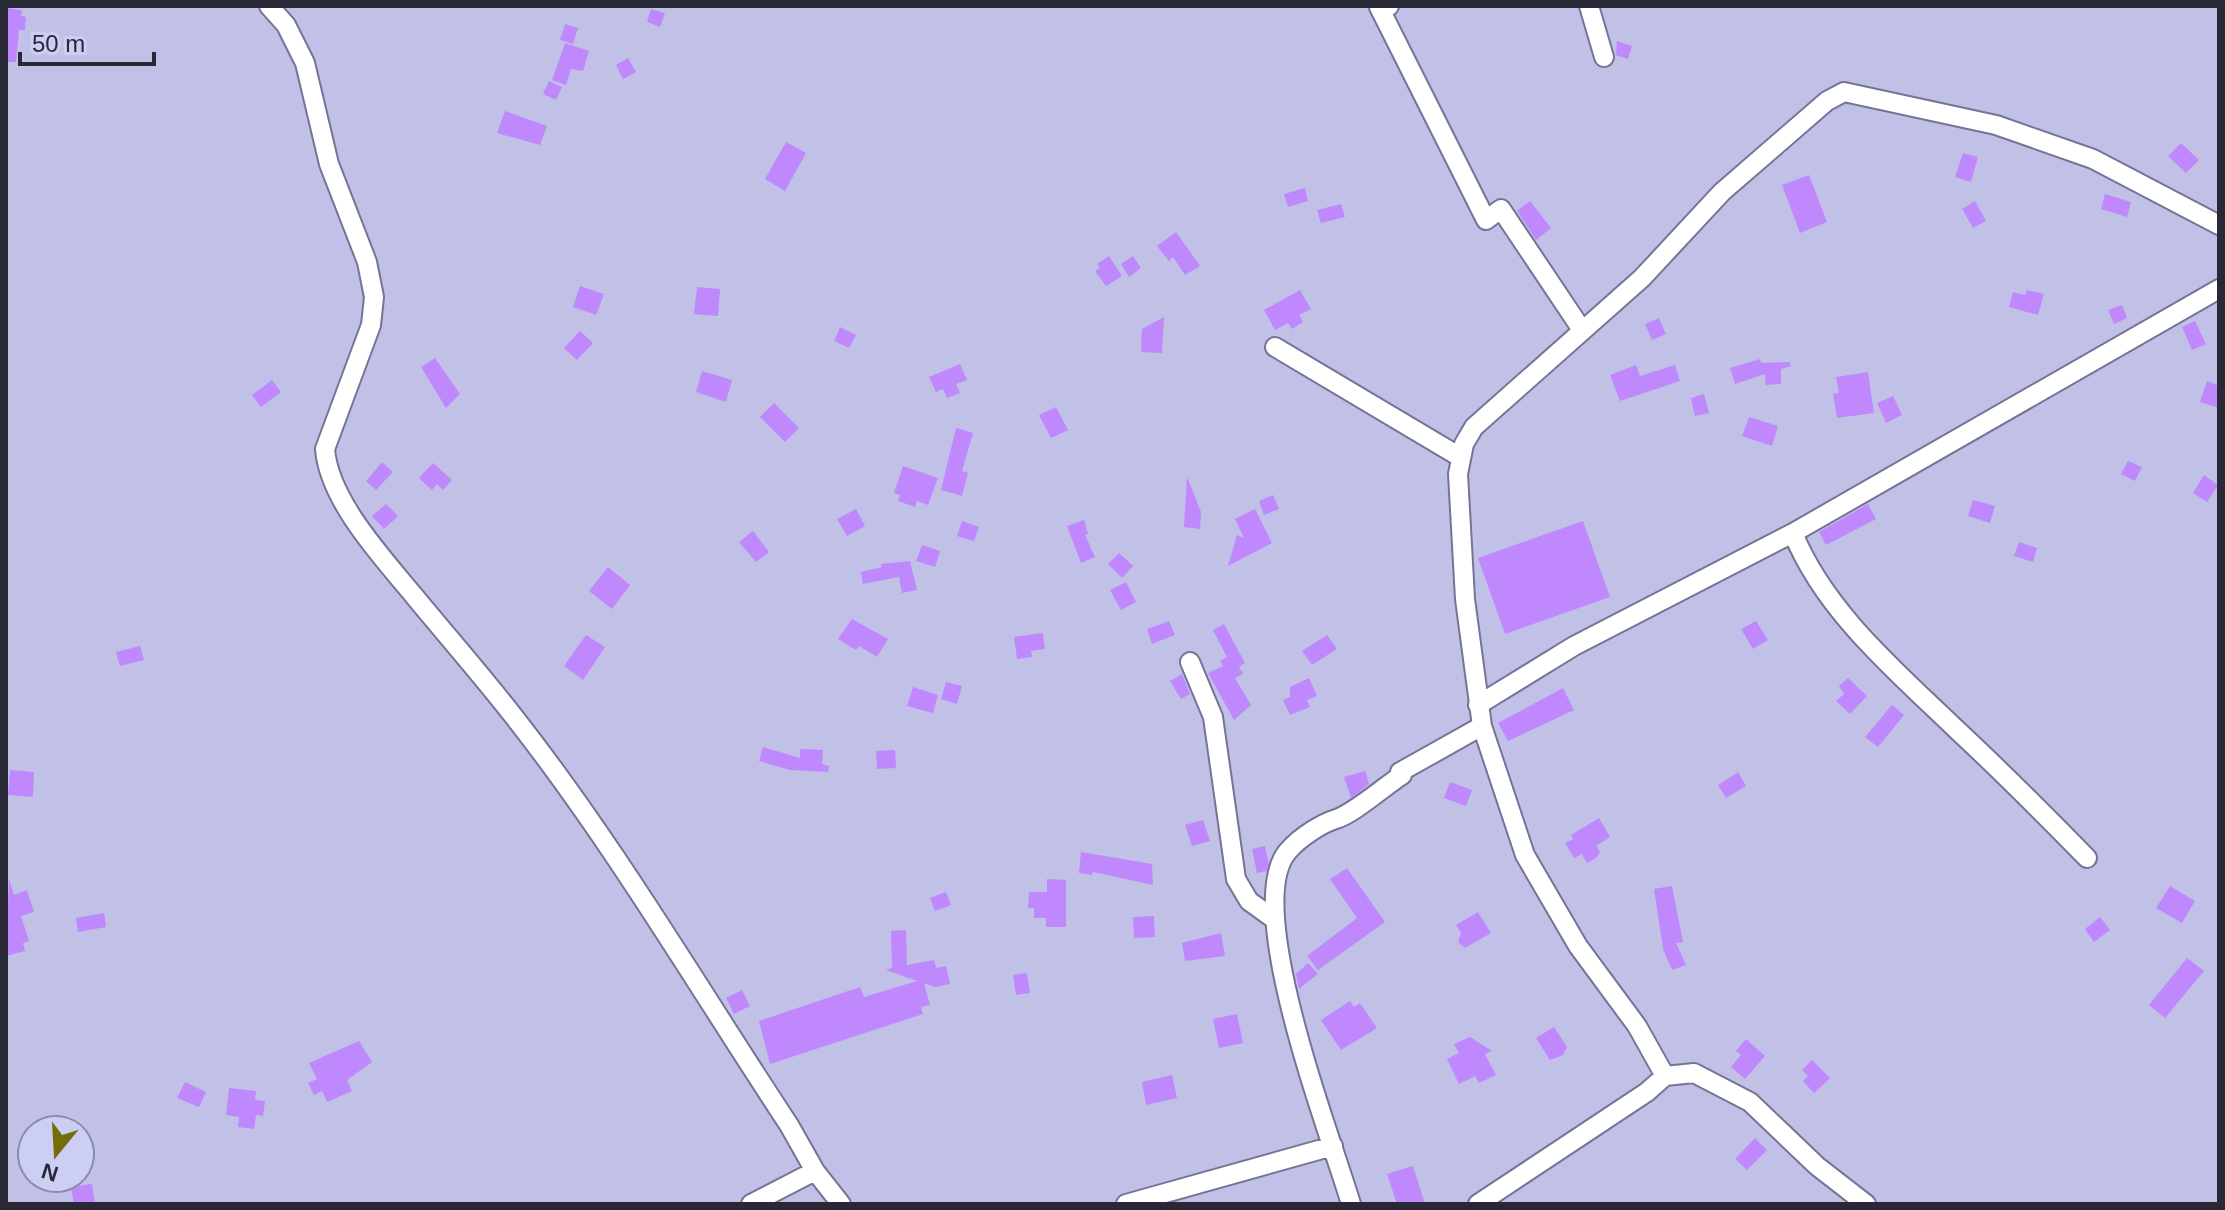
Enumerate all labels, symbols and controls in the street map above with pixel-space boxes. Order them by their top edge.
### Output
scale bar [20,16,154,66]
text: 50 m [32,30,85,57]
north arrow [16,1114,96,1194]
text: N [39,1158,61,1187]

